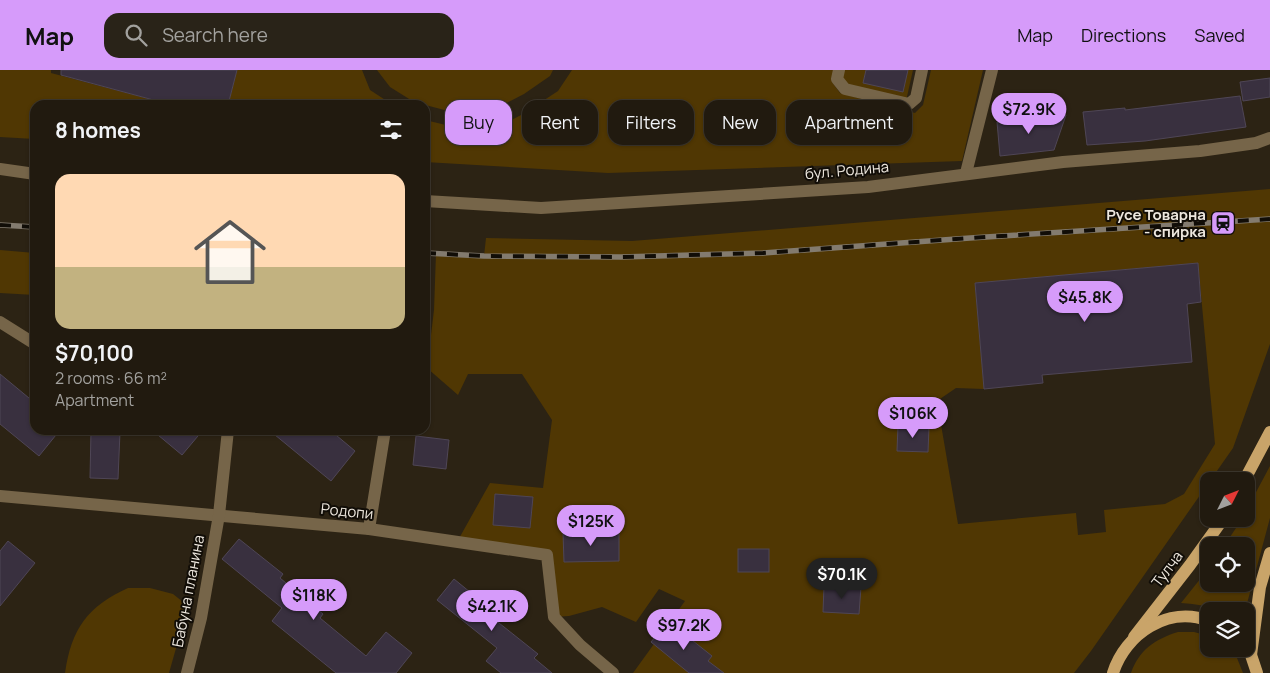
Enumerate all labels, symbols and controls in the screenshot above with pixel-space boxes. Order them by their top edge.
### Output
search box [104,13,454,58]
text: Map [25,19,74,52]
icon: search [122,21,150,49]
text: Search here [162,22,268,48]
text: Map [1017,23,1053,47]
text: Directions [1081,23,1166,47]
text: Saved [1194,23,1245,47]
pin: $72.9K [988,92,1070,135]
text: $72.9K [1002,98,1056,120]
chip: Buy [445,100,512,145]
chip: Rent [522,100,598,145]
chip: Filters [608,100,694,145]
chip: New [704,100,776,145]
chip: Apartment [786,100,912,145]
text: 8 homes [55,116,141,144]
icon: filters [377,116,405,144]
street label: бул. Родина [804,156,890,184]
place label: Русе Товарна - спирка [1106,204,1206,242]
icon: home [185,207,275,297]
station icon: Русе Товарна - спирка [1210,210,1236,236]
pin: $45.8K [1044,280,1126,323]
text: $45.8K [1058,286,1112,308]
text: $70,100 [55,339,134,367]
text: 2 rooms · 66 m² [55,367,167,389]
text: Apartment [55,389,134,411]
pin: $106K [878,396,948,439]
text: $106K [889,402,937,424]
north arrow [1200,472,1255,528]
map controls [1200,472,1255,657]
street label: Родопи [320,498,374,524]
pin: $125K [556,504,626,547]
text: $125K [568,510,614,532]
street label: Бабуна планина [167,533,209,649]
button: locate [1200,537,1255,592]
street label: Тулча [1146,546,1188,592]
pin: $70.1K [801,558,883,600]
text: $70.1K [817,563,867,585]
pin: $118K [279,578,349,621]
text: $118K [292,584,336,606]
pin: $42.1K [451,590,533,632]
text: $42.1K [467,595,517,617]
button: layers [1200,602,1255,657]
pin: $97.2K [643,608,725,651]
text: $97.2K [658,614,710,636]

